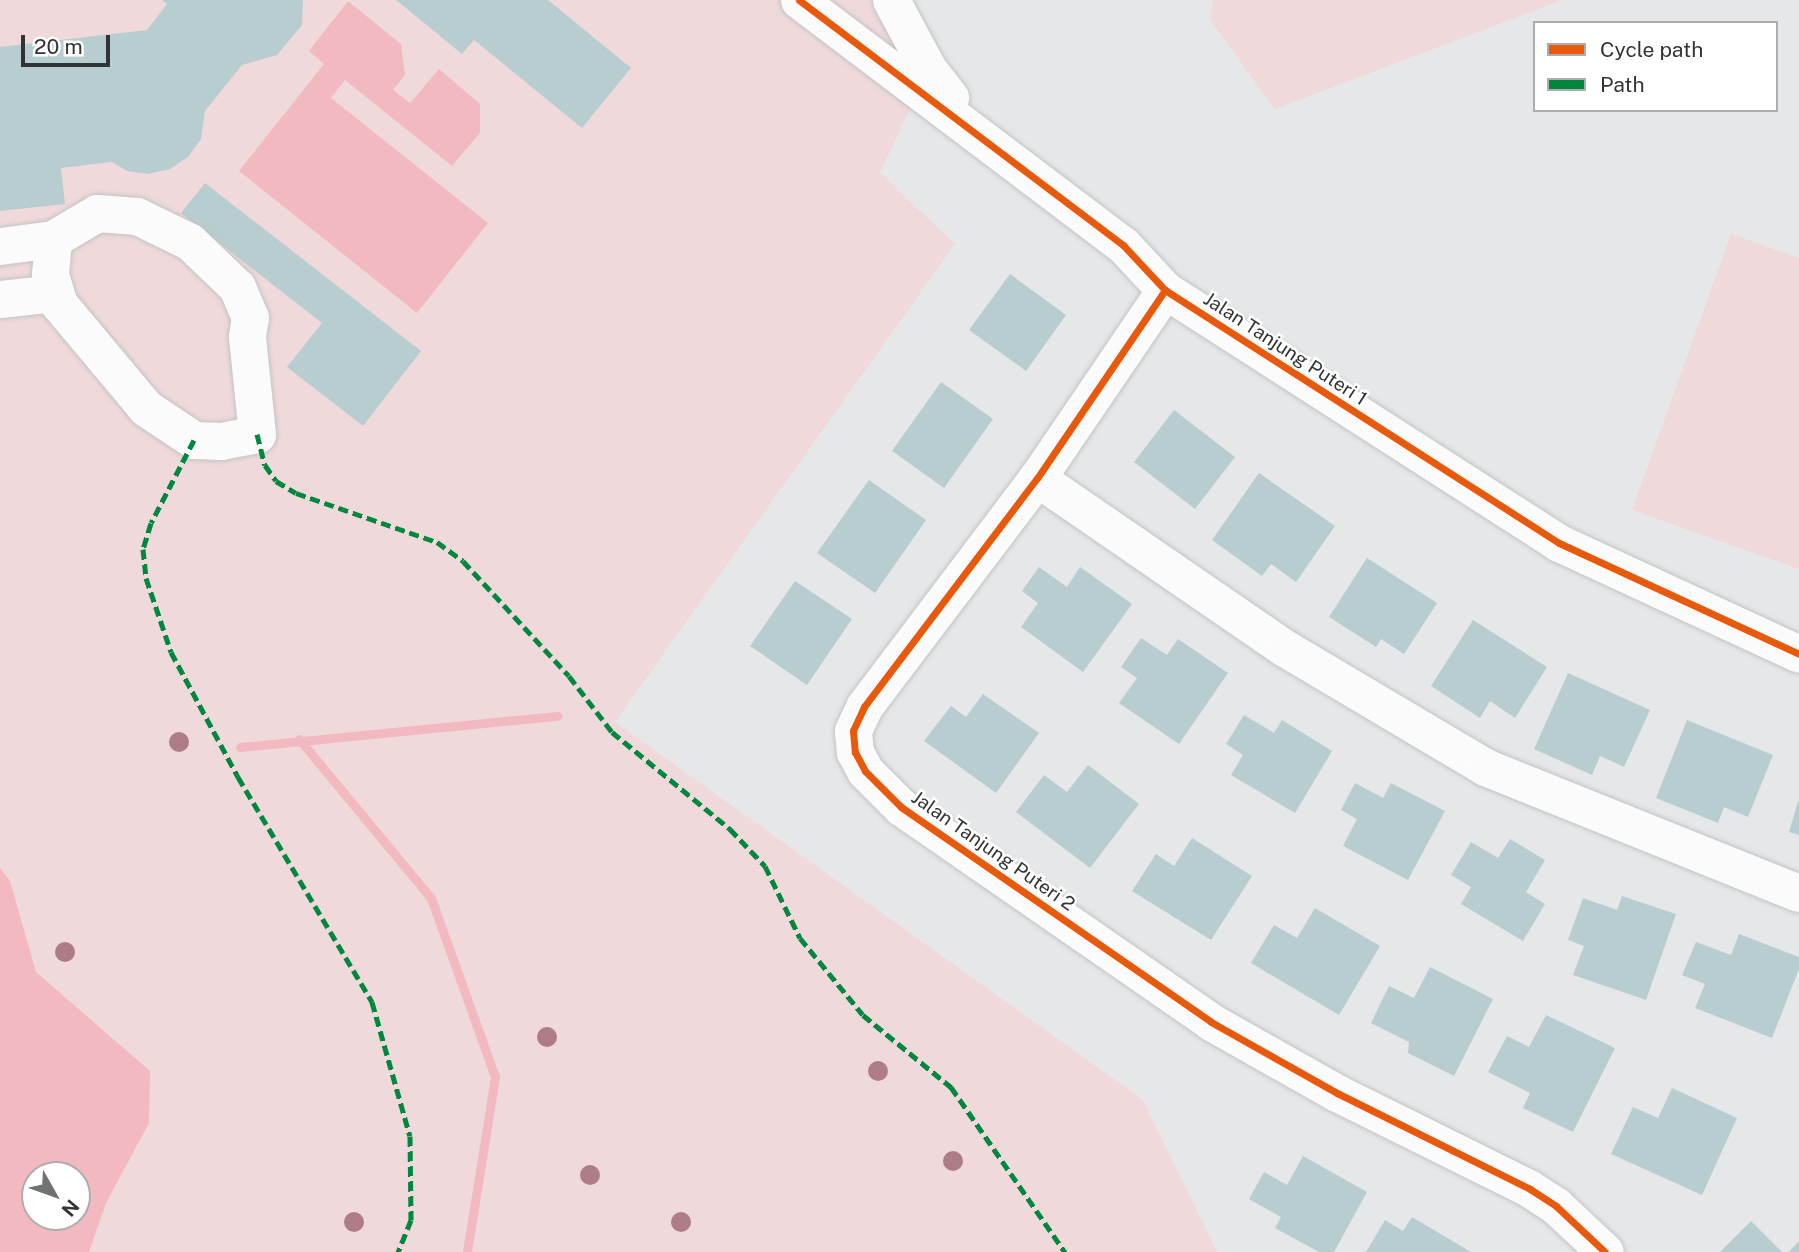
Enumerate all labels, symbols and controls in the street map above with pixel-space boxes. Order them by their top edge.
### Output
scale bar [24,21,114,65]
legend [1533,21,1778,112]
text: 20 m [34,34,83,59]
text: Cycle path [1600,37,1703,62]
text: Path [1600,72,1645,97]
street label: Jalan Tanjung Puteri 1 [1199,288,1371,410]
street label: Jalan Tanjung Puteri 2 [907,786,1079,916]
north arrow [21,1161,91,1231]
text: N [57,1195,84,1221]

